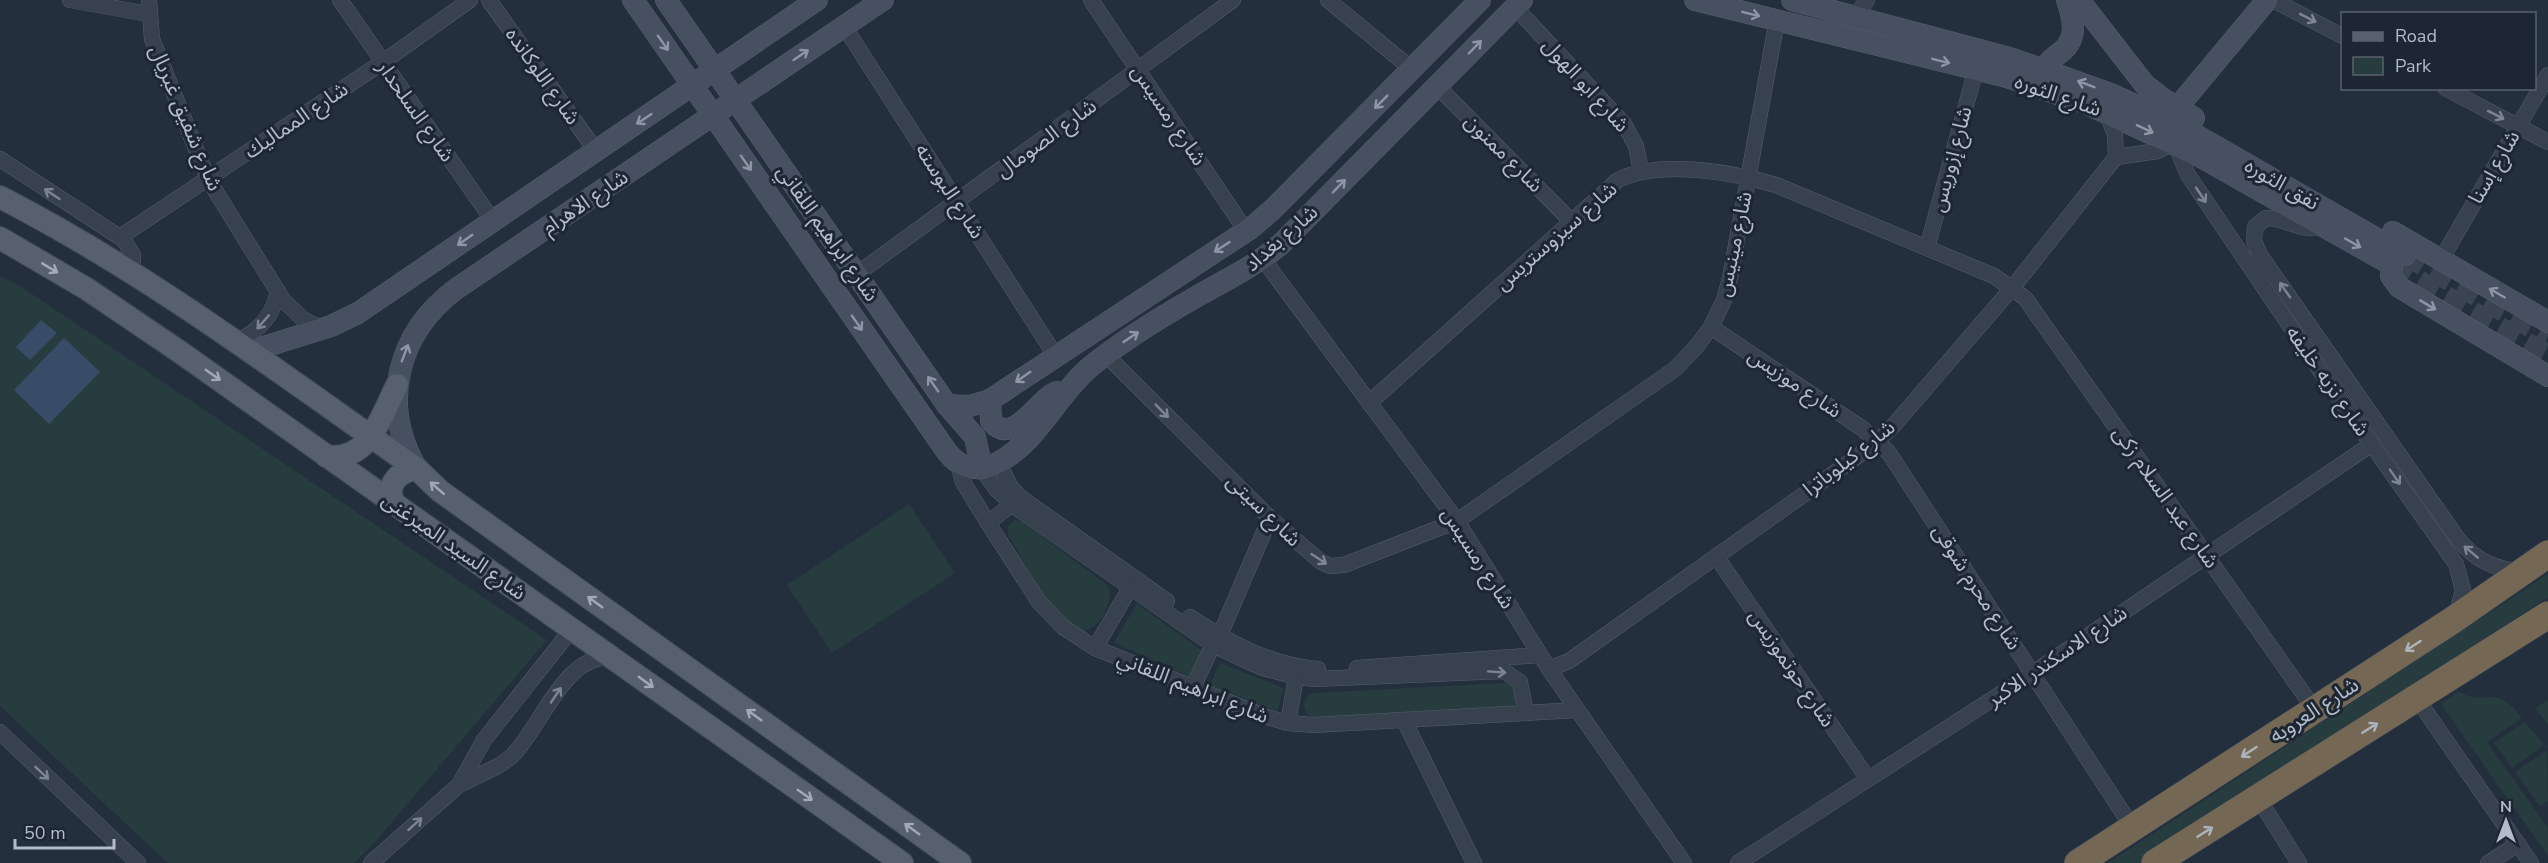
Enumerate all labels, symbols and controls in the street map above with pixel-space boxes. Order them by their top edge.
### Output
one-way arrow [1742,9,1761,21]
legend [2341,12,2536,90]
one-way arrow [2298,13,2316,24]
street label: شارع اللوكانده [498,22,587,131]
text: Road [2395,24,2437,48]
street label: شارع ابو الهول [1535,32,1636,139]
one-way arrow [657,34,669,50]
one-way arrow [1468,40,1483,55]
street label: شارع شفيق غبريال [142,41,229,196]
one-way arrow [793,49,809,61]
street label: شارع السلحدار [369,54,461,168]
text: Park [2395,54,2432,78]
one-way arrow [1931,55,1950,67]
street label: شارع رمسيس [1124,59,1213,172]
street label: شارع الثوره [2011,67,2105,124]
street label: شارع المماليك [239,75,354,166]
one-way arrow [2077,78,2096,89]
street label: شارع الصومال [990,92,1103,185]
one-way arrow [1373,95,1388,109]
street label: شارع إزوريس [1923,103,1980,215]
street label: شارع ممنون [1458,107,1550,199]
one-way arrow [2487,110,2505,121]
one-way arrow [636,113,653,125]
one-way arrow [2136,123,2154,135]
street label: شارع إسنا [2462,125,2527,210]
street label: شارع البوسته [908,138,991,245]
street label: نفق الثوره [2239,151,2325,217]
one-way arrow [740,155,752,171]
street label: شارع ابراهيم اللقاني [769,159,886,308]
street label: شارع الاهرام [536,163,635,243]
street label: شارع سيزوستريس [1489,175,1624,298]
one-way arrow [1331,179,1346,194]
one-way arrow [2195,186,2207,203]
one-way arrow [44,187,61,199]
street label: شارع مينيس [1709,189,1760,299]
street label: شارع بغداد [1238,198,1324,279]
one-way arrow [458,234,474,246]
one-way arrow [2344,237,2361,249]
one-way arrow [1214,241,1230,253]
one-way arrow [41,262,58,274]
one-way arrow [2279,283,2291,299]
one-way arrow [2489,286,2506,298]
one-way arrow [2419,299,2436,311]
one-way arrow [257,314,270,330]
one-way arrow [851,315,863,331]
street label: شارع نزيه خليفه [2279,320,2376,442]
one-way arrow [1123,331,1139,343]
street label: شارع موزيس [1742,341,1847,425]
one-way arrow [400,344,411,363]
one-way arrow [204,369,220,382]
one-way arrow [1016,371,1032,383]
one-way arrow [927,376,939,392]
one-way arrow [1155,403,1170,418]
street label: شارع كيلوباترا [1797,413,1902,504]
street label: شارع عبد السلام زكى [2105,420,2226,575]
street label: شارع سيتى [1220,467,1308,553]
one-way arrow [2389,468,2401,484]
one-way arrow [430,481,445,495]
street label: شارع السيد الميرغنى [376,486,532,607]
street label: شارع رمسيس [1434,501,1521,615]
street label: شارع محرم شوقى [1924,519,2028,657]
one-way arrow [2463,545,2479,558]
one-way arrow [1310,553,1327,566]
one-way arrow [588,596,604,608]
street label: شارع الاسكندر الاكبر [1981,599,2133,715]
street label: شارع حوتموزيس [1741,603,1842,733]
one-way arrow [2405,640,2422,652]
street label: شارع ابراهيم اللقاني [1112,644,1273,732]
one-way arrow [1487,666,1507,677]
street label: شارع العروبه [2264,671,2365,750]
one-way arrow [638,676,654,688]
one-way arrow [550,688,562,704]
one-way arrow [746,709,762,722]
one-way arrow [2361,722,2378,734]
one-way arrow [2241,746,2258,758]
one-way arrow [35,765,50,780]
one-way arrow [796,789,813,801]
north arrow [2476,791,2536,851]
text: N [2500,796,2512,818]
scale bar [15,812,114,850]
one-way arrow [407,817,422,831]
text: 50 m [24,821,66,845]
one-way arrow [905,823,921,835]
one-way arrow [2196,825,2213,837]

